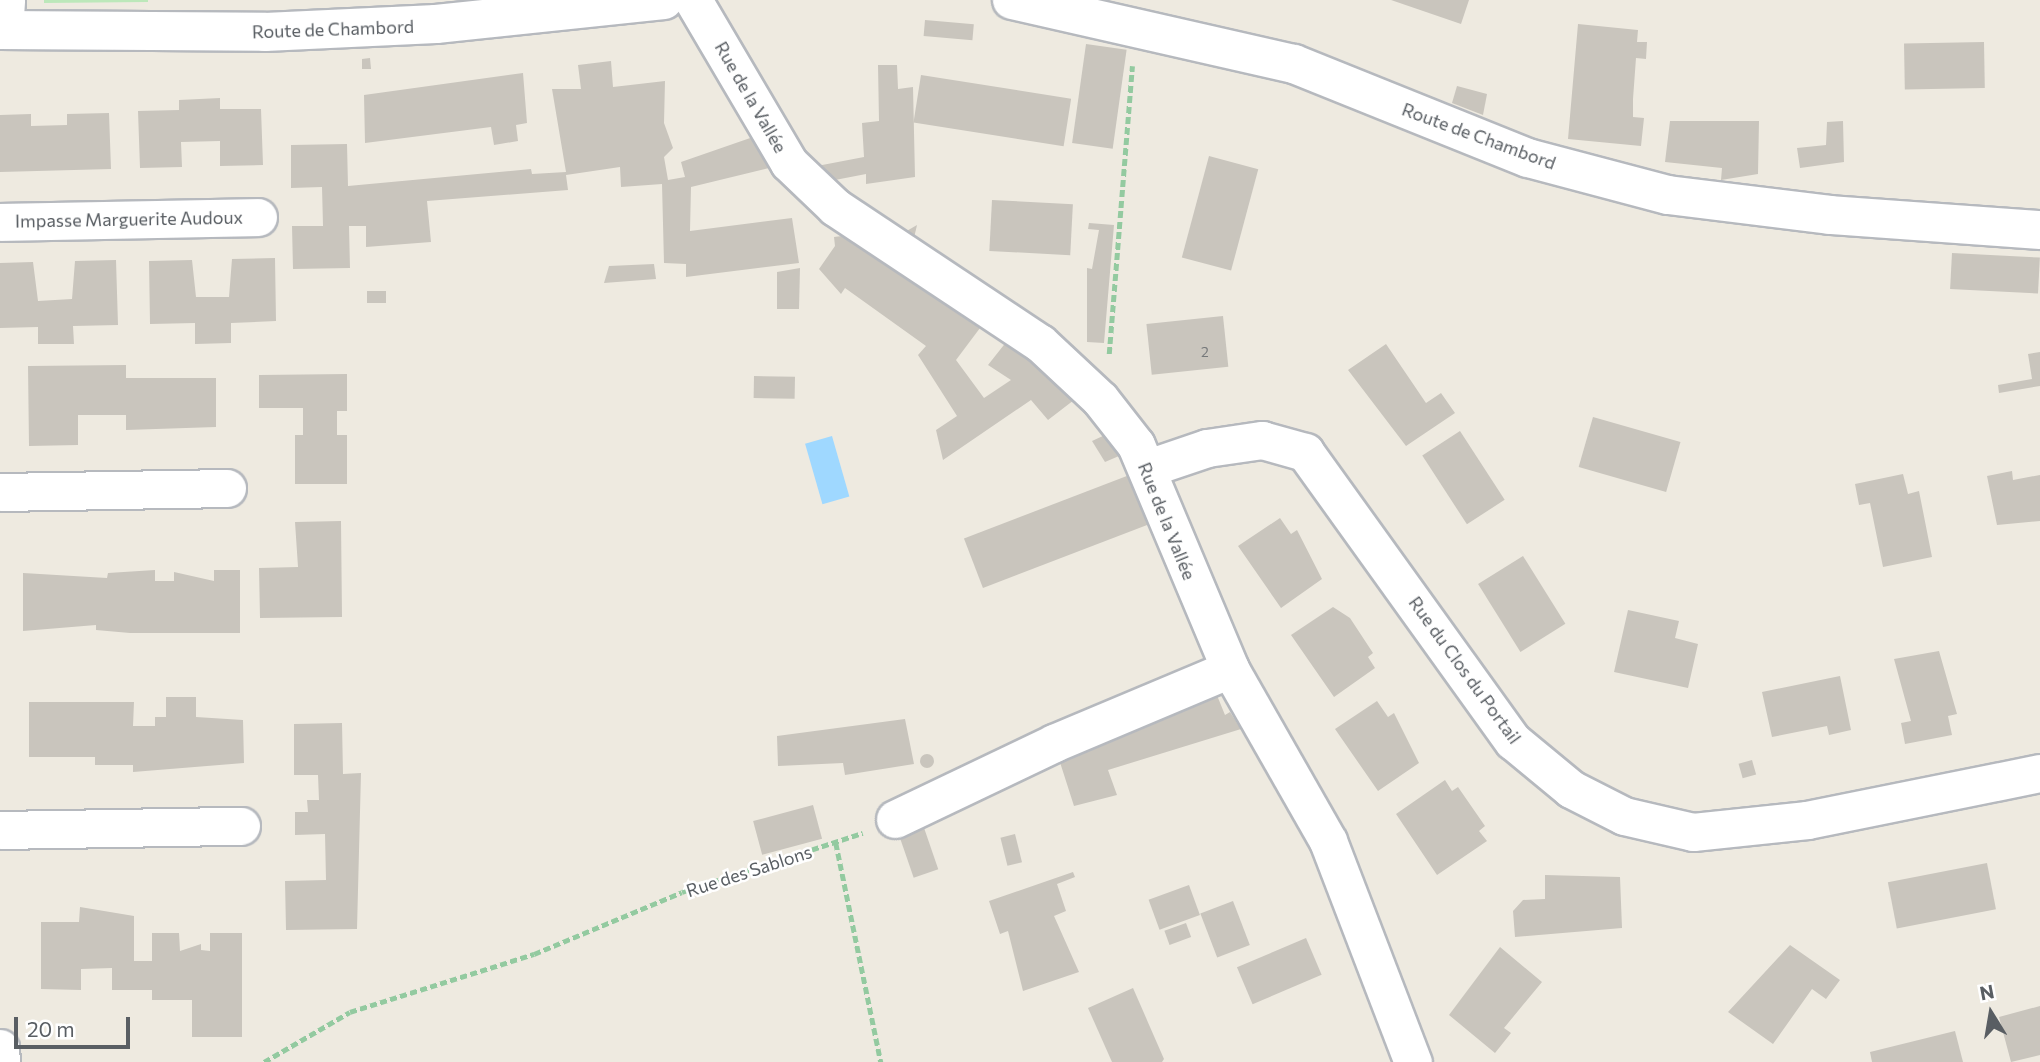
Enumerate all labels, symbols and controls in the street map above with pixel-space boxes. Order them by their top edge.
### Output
street label: Route de Chambord [252,15,414,43]
street label: Rue de la Vallée [710,38,792,156]
street label: Route de Chambord [1399,98,1559,174]
street label: Impasse Marguerite Audoux [15,206,243,232]
house number: 2 [1201,344,1209,360]
street label: Rue de la Vallée [1134,459,1200,583]
street label: Rue du Clos du Portail [1404,592,1526,748]
street label: Rue des Sablons [683,840,815,902]
north arrow [1956,978,2026,1048]
text: N [1978,979,1996,1005]
scale bar [18,1002,133,1046]
text: 20 m [27,1016,75,1041]

